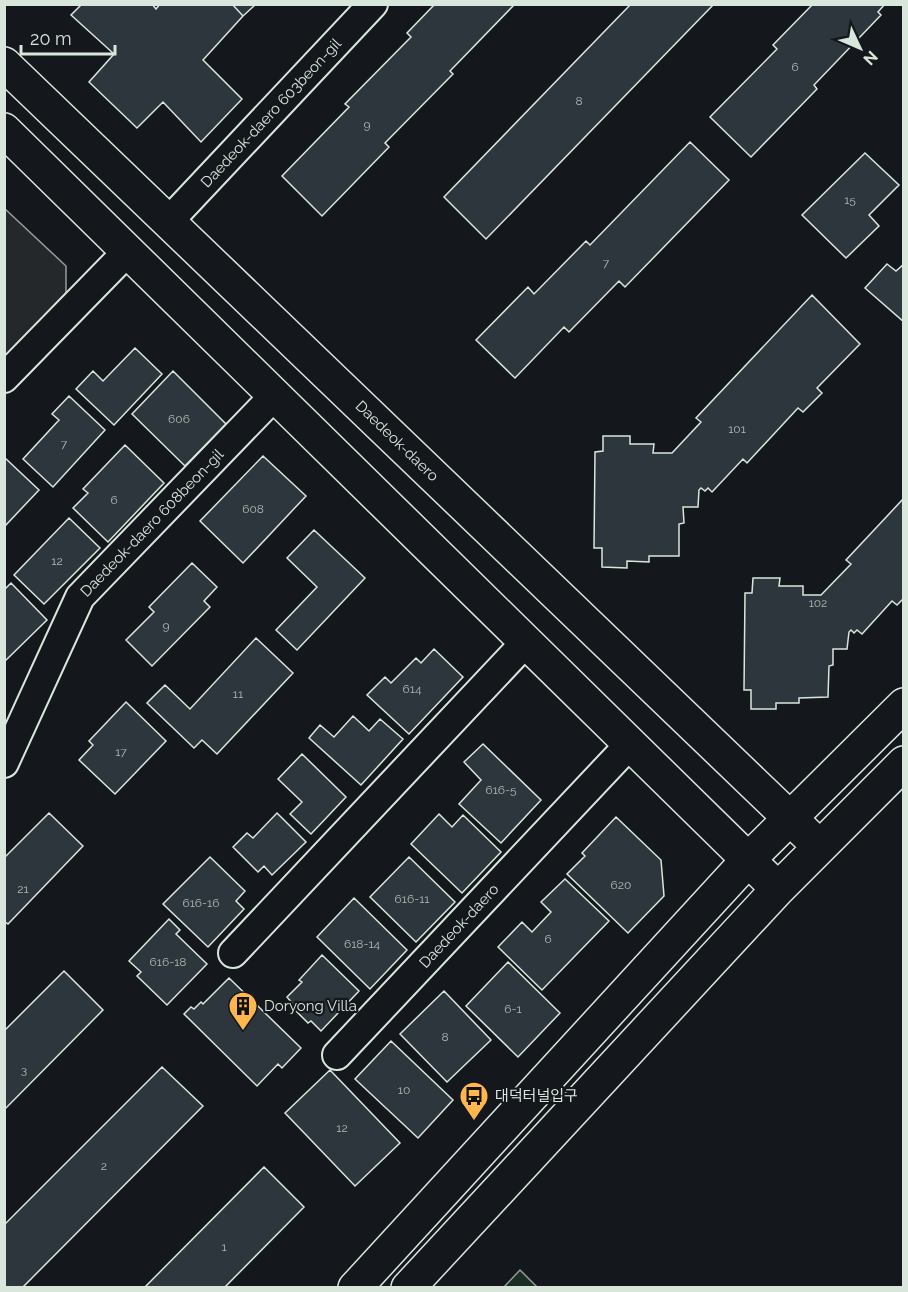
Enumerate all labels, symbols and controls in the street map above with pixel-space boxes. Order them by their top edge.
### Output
scale bar [21,18,116,56]
north arrow [830,18,890,78]
text: 20 m [30,28,72,49]
street label: Daedeok-daero 603beon-gil [197,34,345,191]
text: N [859,47,882,69]
house number: 6 [791,60,799,74]
house number: 8 [575,94,583,108]
house number: 9 [363,118,371,132]
house number: 15 [844,193,856,207]
house number: 7 [603,256,610,270]
street label: Daedeok-daero [352,397,442,485]
house number: 606 [168,412,190,426]
house number: 101 [728,422,746,436]
house number: 7 [61,437,68,451]
street label: Daedeok-daero 608beon-gil [77,445,228,601]
house number: 6 [110,493,118,507]
house number: 608 [242,502,264,516]
house number: 12 [51,554,63,568]
house number: 102 [809,596,827,610]
house number: 9 [162,619,170,633]
house number: 614 [403,682,422,696]
house number: 11 [233,687,243,701]
house number: 17 [115,745,127,759]
house number: 616-5 [485,783,517,797]
house number: 620 [611,878,631,892]
street label: Daedeok-daero [415,880,503,972]
house number: 21 [17,882,29,896]
house number: 616-11 [395,892,429,906]
house number: 616-16 [183,896,219,910]
house number: 6 [544,932,552,946]
house number: 618-14 [344,937,381,951]
house number: 616-18 [150,955,186,969]
building icon: Doryong Villa [227,990,259,1032]
place label: Doryong Villa [264,997,357,1015]
house number: 6-1 [504,1002,522,1016]
house number: 8 [441,1030,449,1044]
house number: 3 [21,1063,27,1077]
bus stop icon: 대덕터널입구 [458,1080,490,1122]
house number: 10 [398,1083,410,1097]
place label: 대덕터널입구 [495,1087,578,1105]
house number: 12 [336,1121,348,1135]
house number: 2 [101,1159,107,1173]
house number: 1 [221,1240,227,1254]

